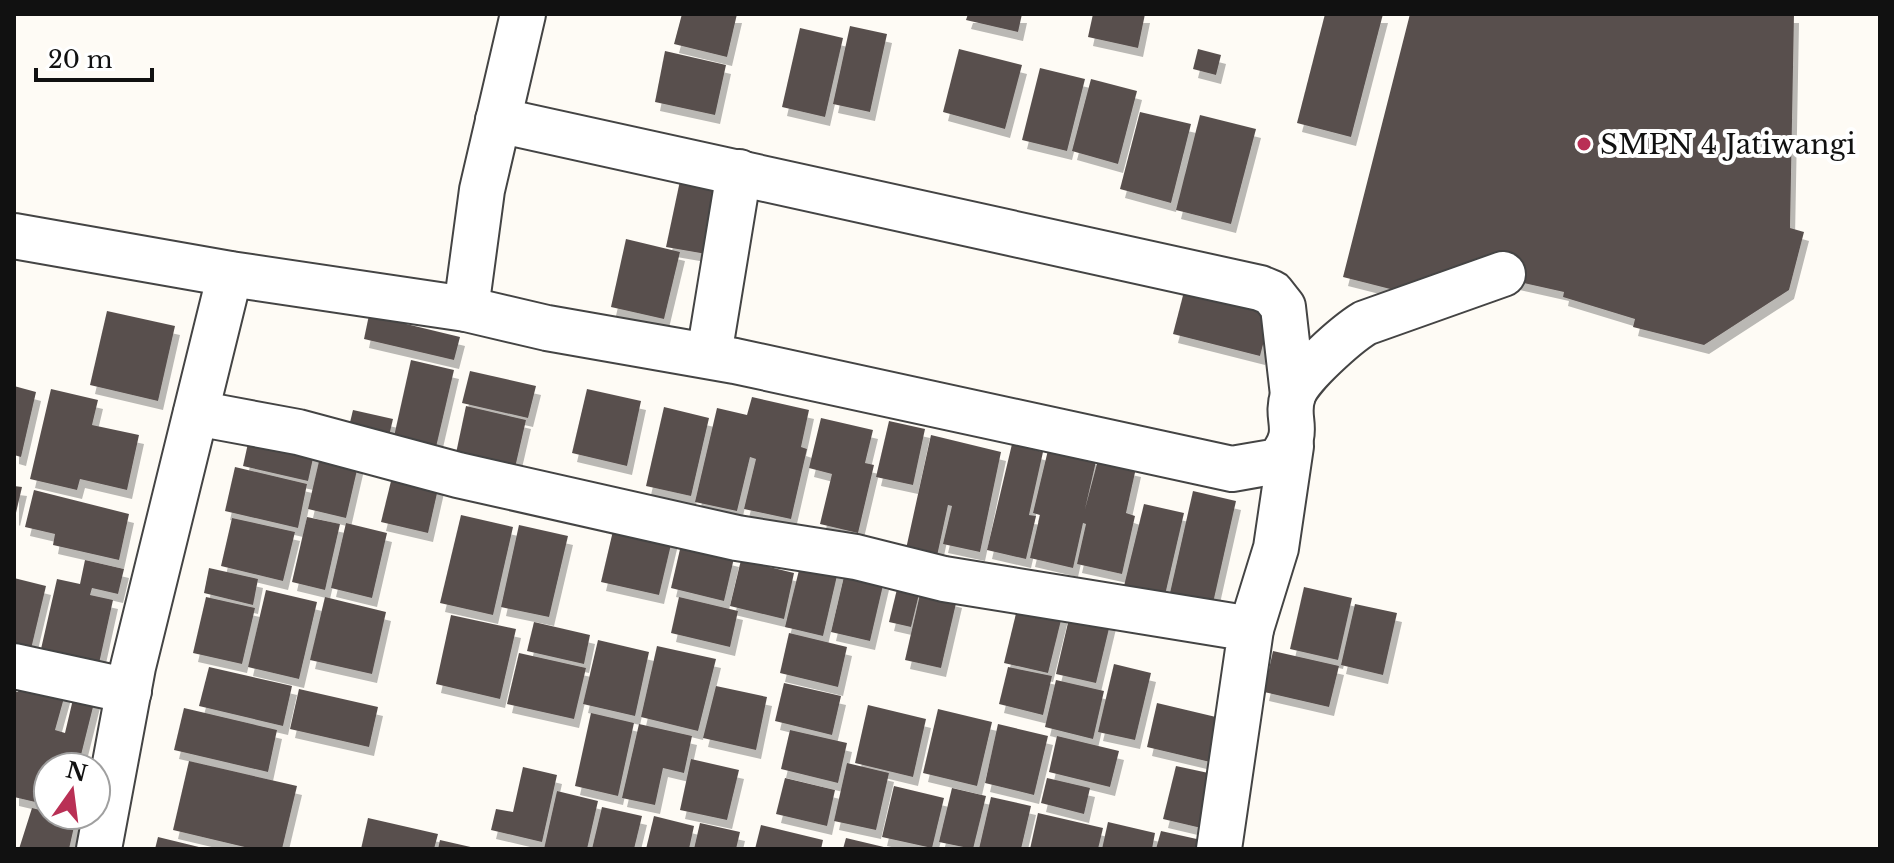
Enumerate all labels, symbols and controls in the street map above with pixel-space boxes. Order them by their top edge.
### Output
scale bar [36,32,152,82]
text: 20 m [48,45,113,74]
place label: SMPN 4 Jatiwangi [1600,127,1856,162]
marker: SMPN 4 Jatiwangi [1575,135,1593,153]
north arrow [32,751,112,831]
text: N [63,756,90,788]

